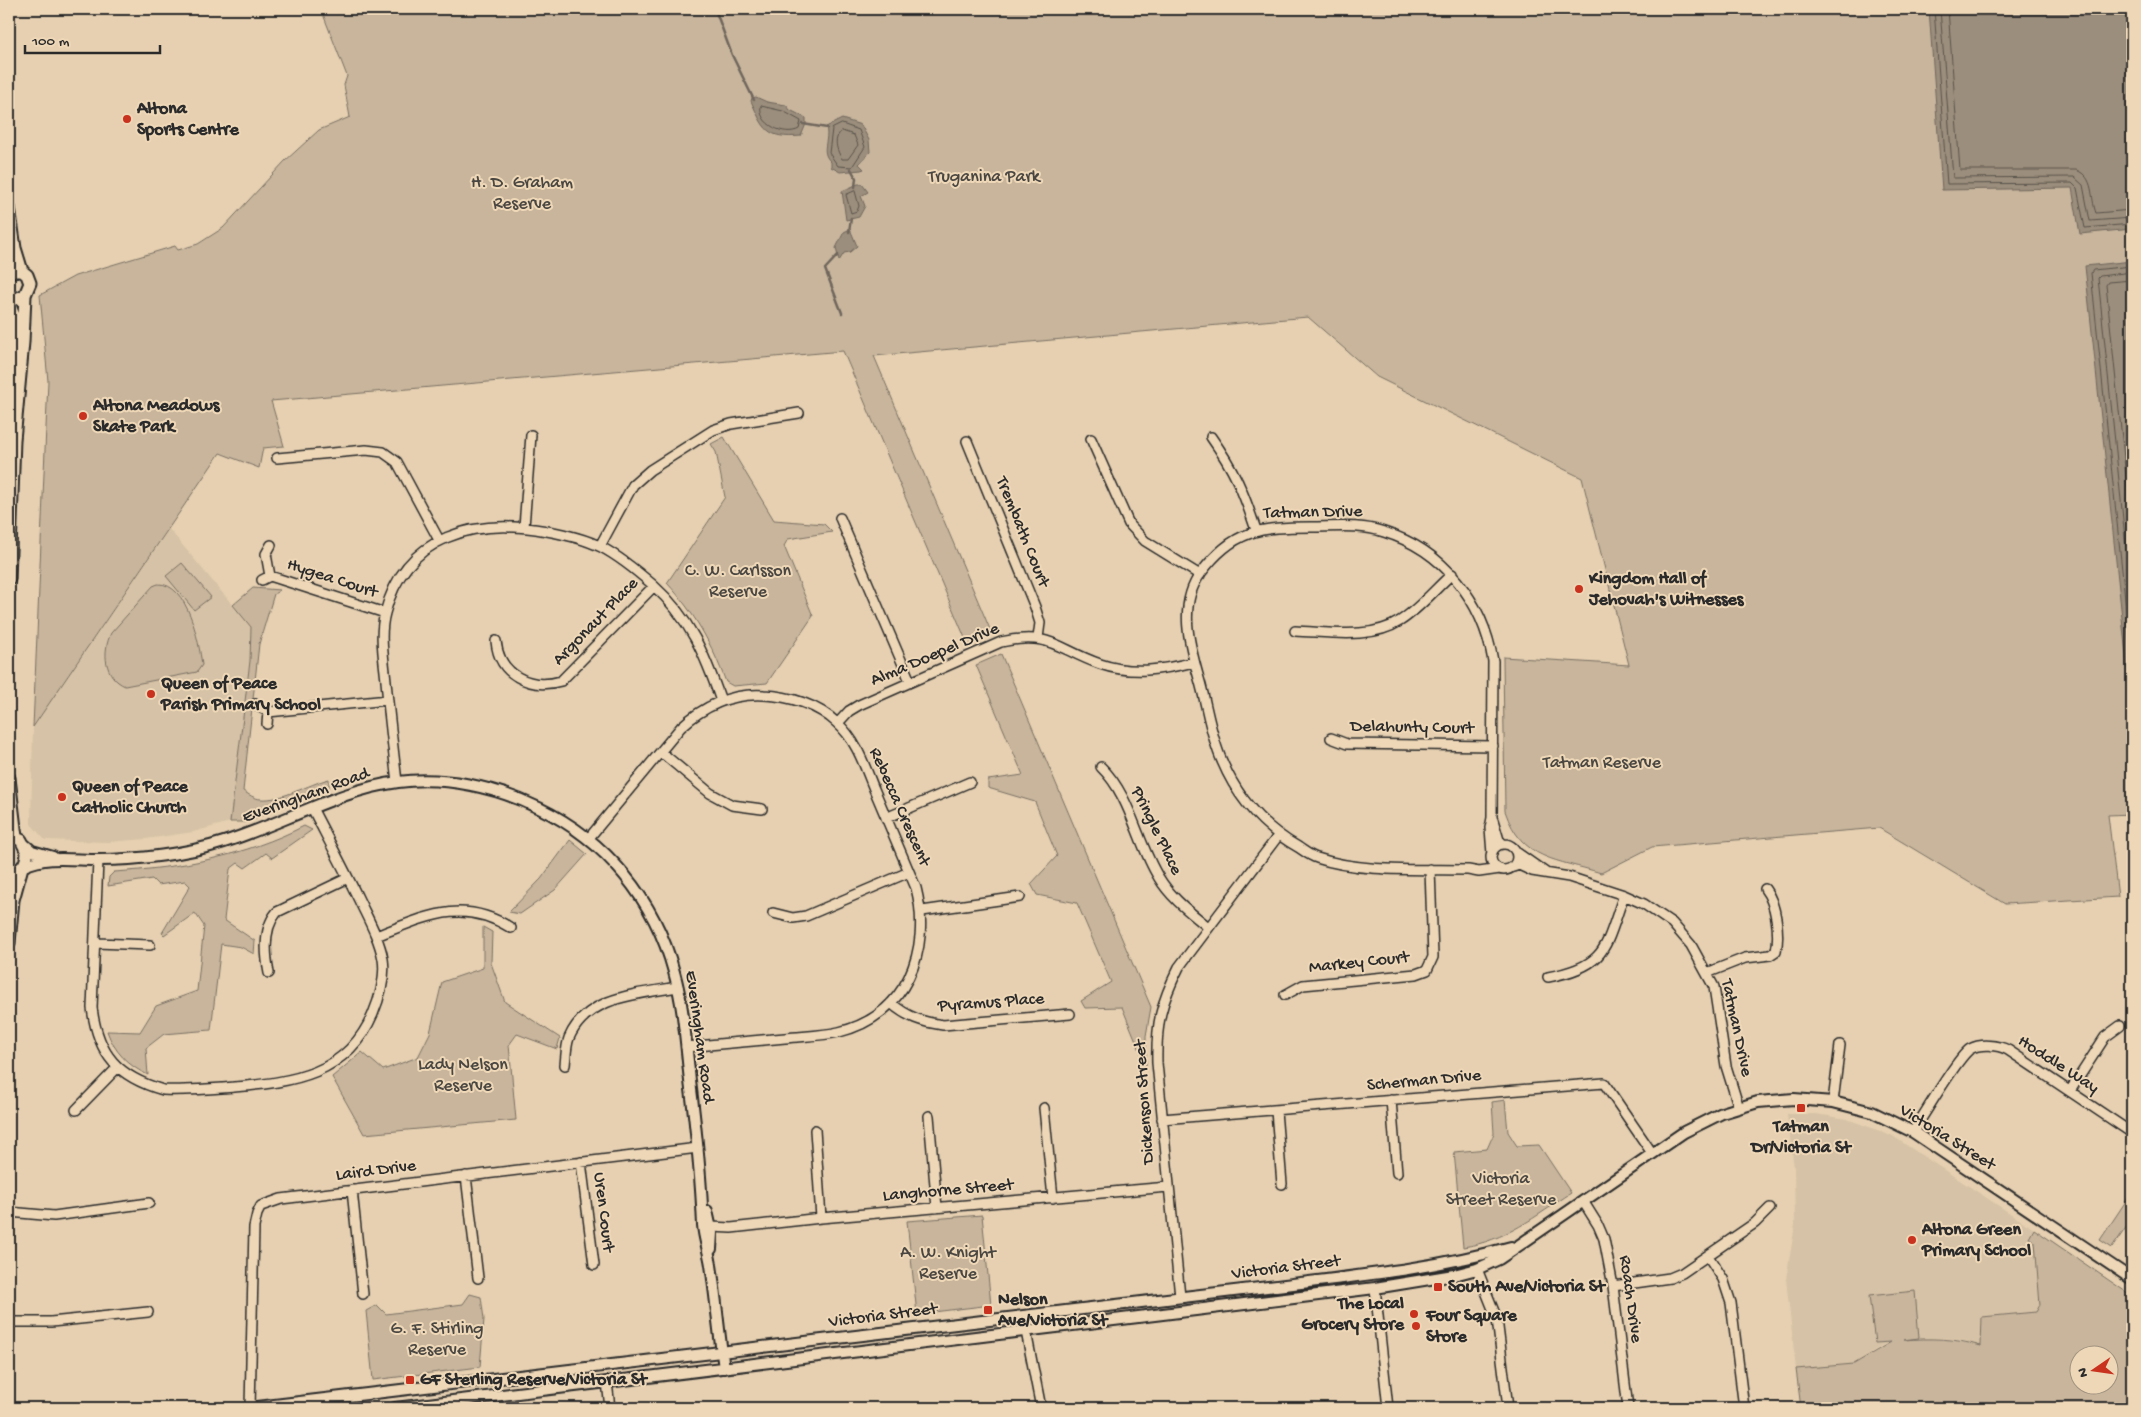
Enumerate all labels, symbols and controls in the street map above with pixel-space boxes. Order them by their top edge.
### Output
scale bar [25,22,160,54]
text: 100 m [31,33,70,51]
place label: Altona Sports Centre [136,99,239,141]
marker: Altona Sports Centre [121,113,133,125]
park label: Truganina Park [927,167,1042,188]
park label: H. D. Graham Reserve [471,173,573,215]
place label: Altona Meadows Skate Park [92,396,221,438]
marker: Altona Meadows Skate Park [77,410,89,422]
street label: Trembath Court [990,473,1054,592]
street label: Tatman Drive [1262,502,1363,524]
street label: Hygea Court [284,554,382,604]
park label: C. W. Carlsson Reserve [685,561,792,603]
place label: Kingdom Hall of Jehovah's Witnesses [1588,569,1745,611]
street label: Argonaut Place [549,573,644,670]
marker: Kingdom Hall of Jehovah's Witnesses [1573,583,1585,595]
street label: Alma Doepel Drive [868,618,1003,692]
place label: Queen of Peace Parish Primary School [160,674,321,716]
marker: Queen of Peace Parish Primary School [145,688,157,700]
street label: Delahunty Court [1349,716,1476,740]
street label: Rebecca Crescent [864,745,935,871]
park label: Tatman Reserve [1542,753,1662,774]
street label: Everingham Road [240,763,374,829]
place label: Queen of Peace Catholic Church [71,777,188,819]
street label: Pringle Place [1125,782,1187,879]
marker: Queen of Peace Catholic Church [56,791,68,803]
street label: Markey Court [1308,947,1412,979]
street label: Everingham Road [679,969,719,1106]
street label: Tatman Drive [1715,976,1757,1079]
street label: Pyramus Place [936,989,1046,1017]
street label: Hoddle Way [2014,1031,2103,1099]
street label: Dickenson Street [1130,1038,1160,1166]
park label: Lady Nelson Reserve [418,1055,508,1097]
street label: Scherman Drive [1366,1065,1483,1096]
street label: Victoria Street [1894,1100,2000,1177]
marker: Tatman Dr/Victoria St [1795,1102,1807,1114]
place label: Tatman Dr/Victoria St [1749,1117,1852,1159]
street label: Laird Drive [335,1156,418,1186]
park label: Victoria Street Reserve [1446,1169,1557,1211]
street label: Uren Court [588,1171,619,1255]
street label: Langhorne Street [882,1175,1016,1207]
place label: Altona Green Primary School [1921,1220,2031,1262]
marker: Altona Green Primary School [1906,1234,1918,1246]
park label: A. W. Knight Reserve [900,1243,997,1285]
street label: Victoria Street [1230,1251,1343,1285]
street label: Roach Drive [1613,1254,1647,1345]
place label: South Ave/Victoria St [1448,1277,1606,1298]
marker: South Ave/Victoria St [1432,1281,1444,1293]
place label: Nelson Ave/Victoria St [997,1290,1109,1332]
place label: The Local Grocery Store [1301,1294,1405,1336]
street label: Victoria Street [827,1299,940,1333]
marker: Nelson Ave/Victoria St [982,1304,994,1316]
place label: Four Square Store [1425,1306,1518,1348]
marker: The Local Grocery Store [1408,1308,1420,1320]
park label: G. F. Stirling Reserve [390,1319,484,1361]
marker: Four Square Store [1410,1320,1422,1332]
north arrow [2068,1344,2118,1394]
text: N [2074,1366,2093,1379]
place label: GF Sterling Reserve/Victoria St [420,1370,648,1391]
marker: GF Sterling Reserve/Victoria St [404,1374,416,1386]

